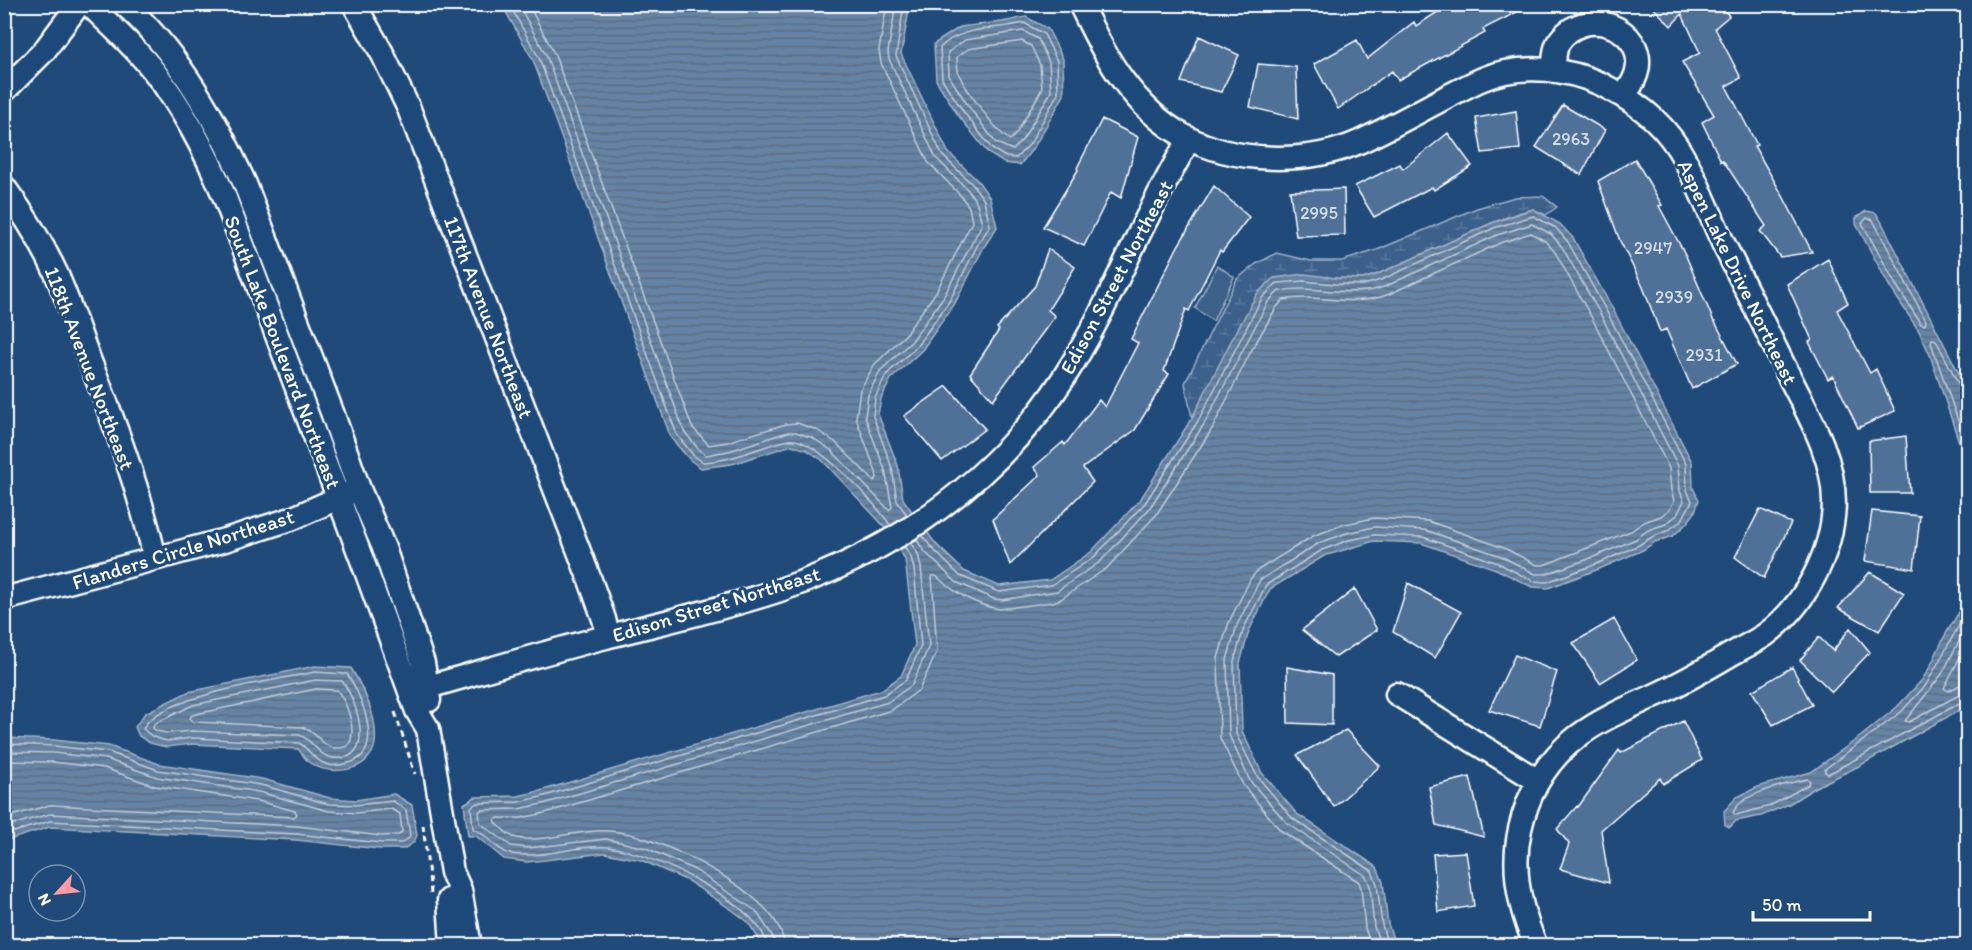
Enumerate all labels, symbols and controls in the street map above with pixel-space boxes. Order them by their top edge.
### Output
house number: 2963 [1552,128,1590,150]
street label: Aspen Lake Drive Northeast [1673,155,1803,389]
street label: Edison Street Northeast [1054,176,1178,378]
house number: 2995 [1300,202,1338,224]
street label: South Lake Boulevard Northeast [219,212,347,492]
street label: 117th Avenue Northeast [439,212,539,422]
house number: 2947 [1634,237,1672,259]
street label: 118th Avenue Northeast [40,263,140,473]
house number: 2939 [1655,286,1693,308]
house number: 2931 [1685,344,1723,366]
street label: Flanders Circle Northeast [69,503,297,595]
street label: Edison Street Northeast [609,560,823,648]
north arrow [27,863,87,923]
scale bar [1753,884,1870,922]
text: N [33,890,55,909]
text: 50 m [1762,894,1802,916]

